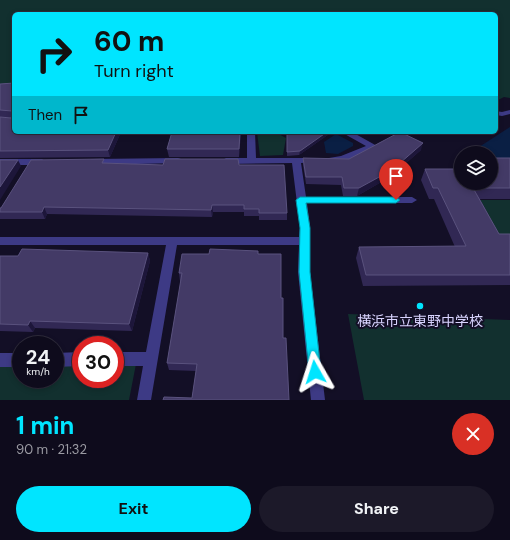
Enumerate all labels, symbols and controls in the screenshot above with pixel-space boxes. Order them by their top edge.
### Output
text: 60 m [94,23,164,60]
icon: right [28,28,80,80]
text: Turn right [94,59,174,83]
icon: arrive [70,104,92,126]
text: Then [28,105,62,125]
map controls [454,146,498,190]
button: layers [454,146,498,190]
pin [379,159,413,200]
icon: arrive [385,165,407,187]
marker: 横浜市立東野中学校 [415,301,425,311]
place label: 横浜市立東野中学校 [357,312,483,330]
speed limit sign: 30 [72,336,124,388]
text: 24 [26,344,50,370]
position arrow [294,351,336,393]
text: km/h [26,365,50,378]
text: 1 min [16,410,74,441]
button: close [452,413,494,455]
text: 90 m · 21:32 [16,441,87,458]
button: Exit [16,486,251,532]
button: Share [259,486,494,532]

